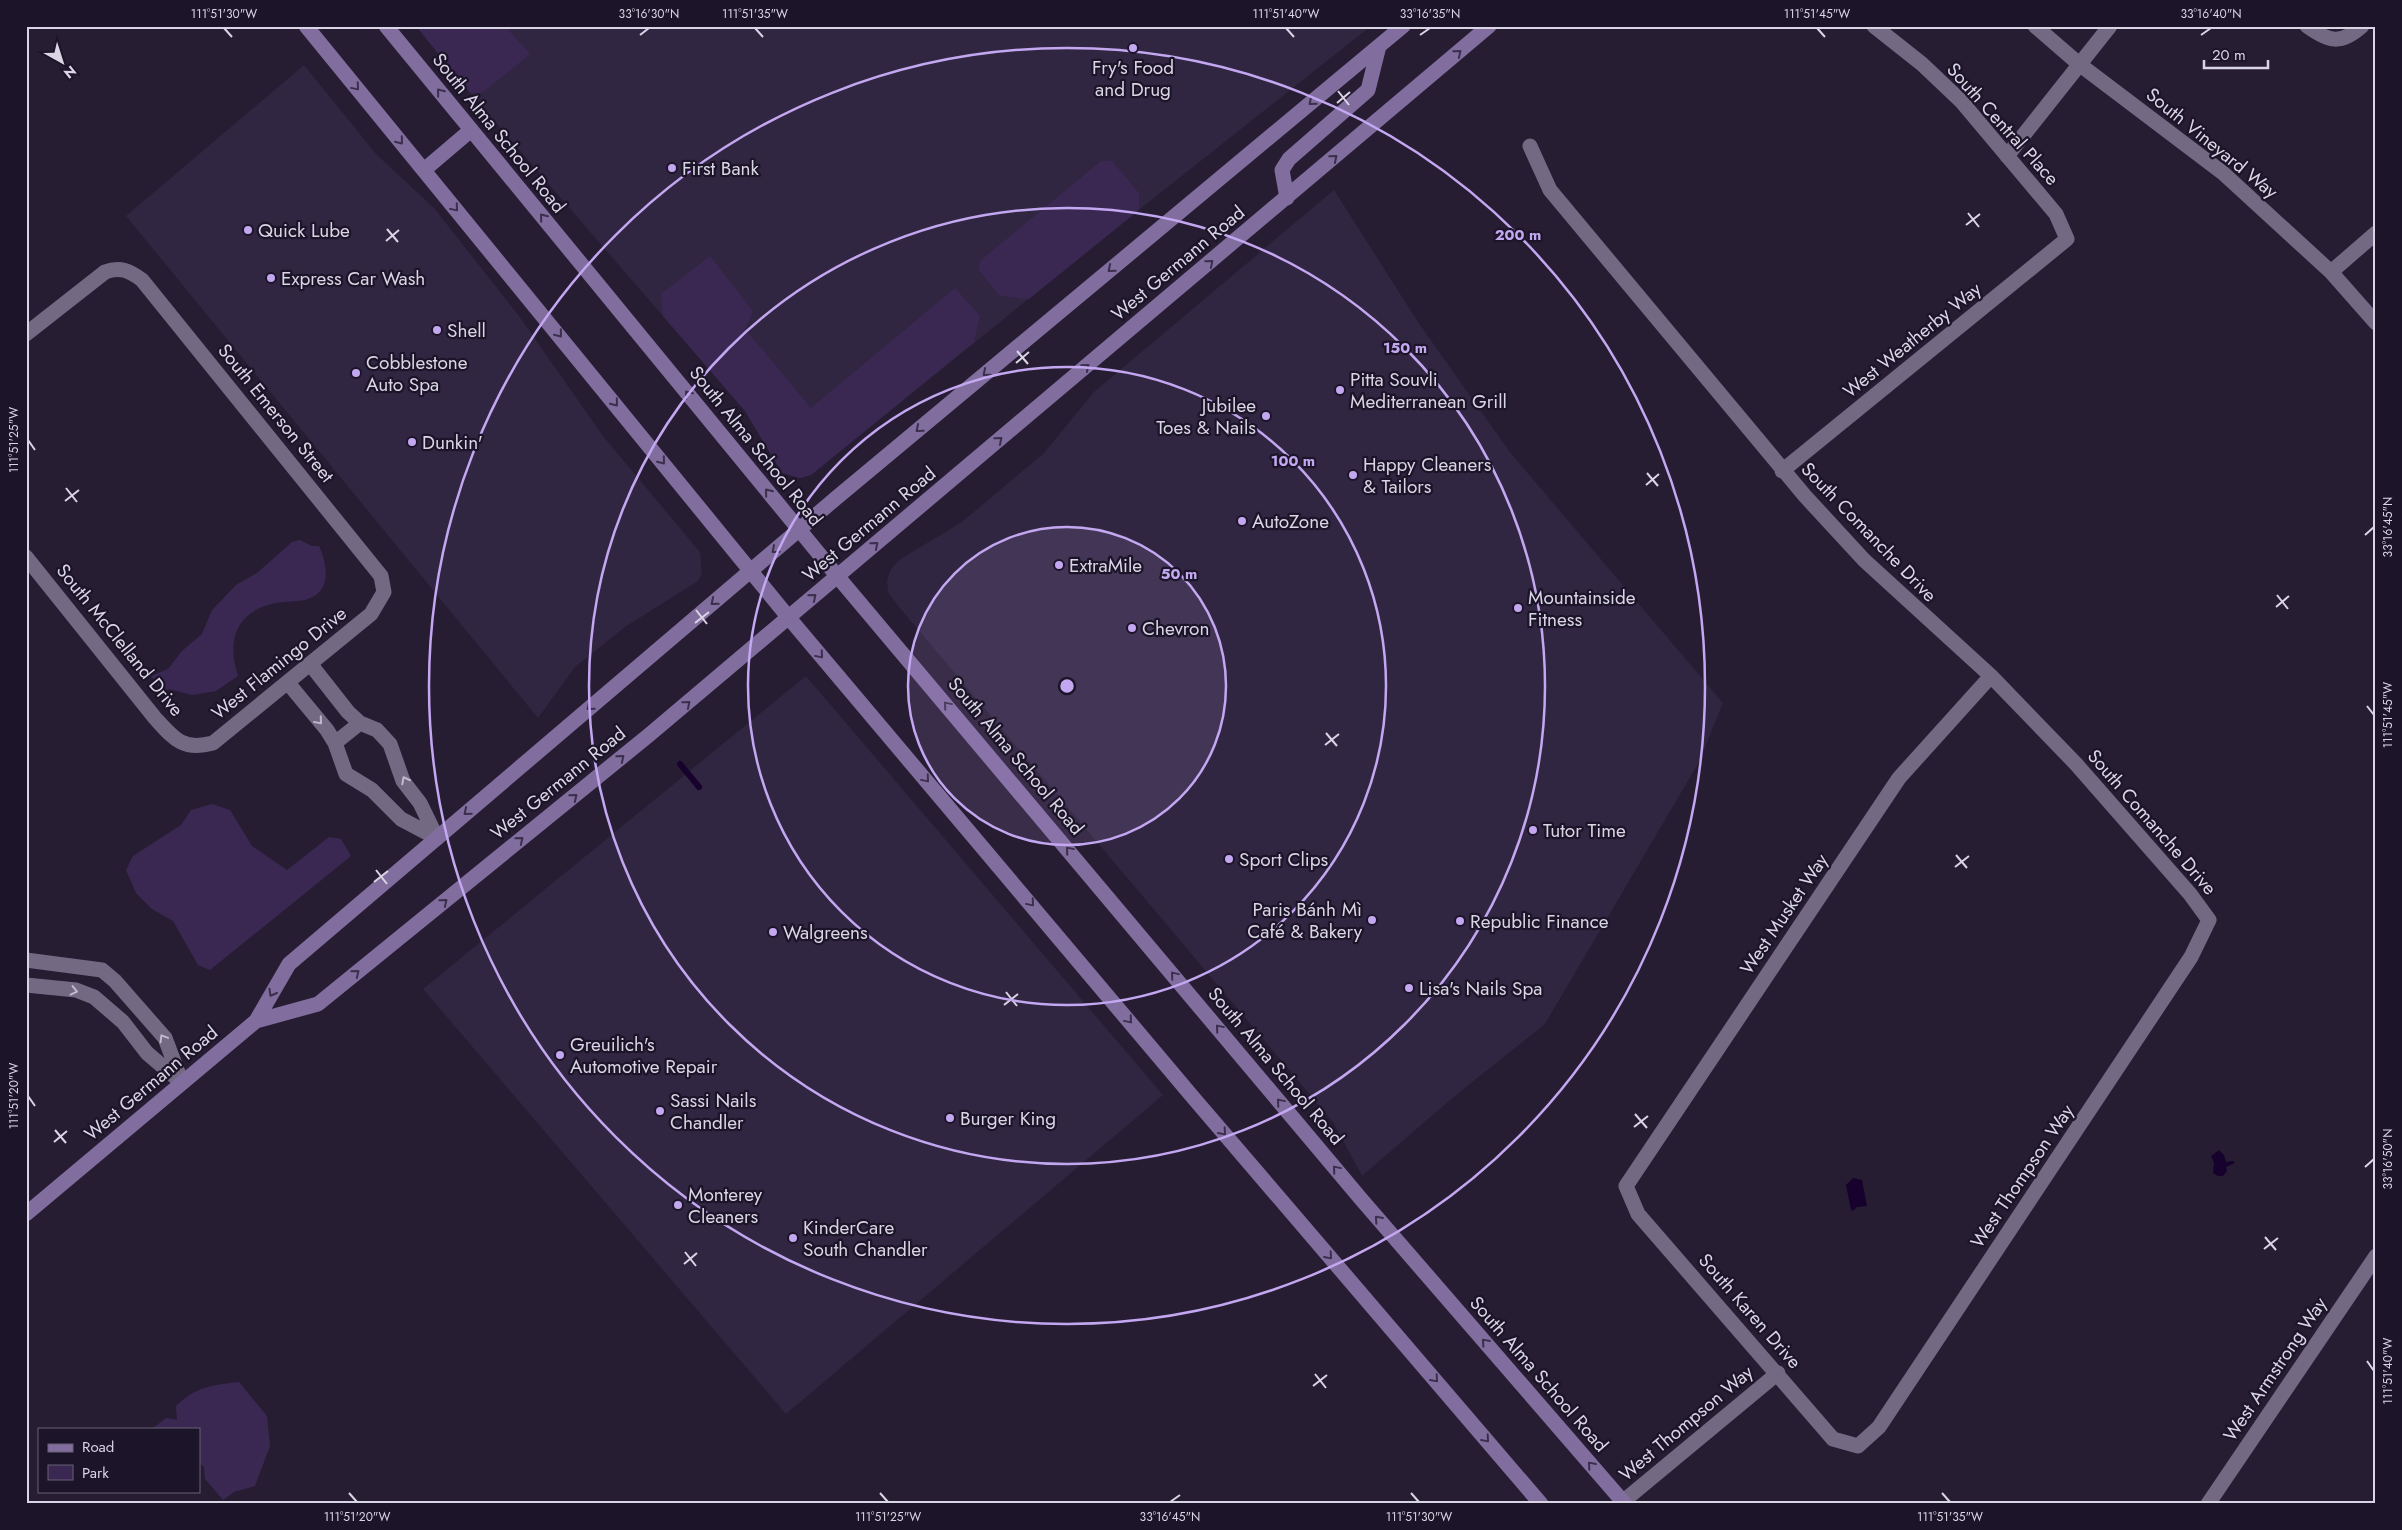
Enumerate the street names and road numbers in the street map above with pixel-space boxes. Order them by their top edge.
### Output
street label: South Alma School Road [426,47,572,219]
street label: South Central Place [1940,57,2066,191]
street label: South Vineyard Way [2140,81,2284,205]
street label: West Germann Road [1106,199,1250,327]
street label: West Weatherby Way [1837,275,1987,404]
street label: South Emerson Street [212,338,341,489]
street label: South Alma School Road [683,360,829,532]
street label: South Comanche Drive [1795,456,1943,608]
street label: West Germann Road [797,460,941,588]
street label: South McClelland Drive [50,558,190,722]
street label: West Flamingo Drive [206,600,353,726]
street label: South Alma School Road [942,671,1090,841]
street label: West Germann Road [485,720,631,846]
street label: South Comanche Drive [2081,743,2223,901]
street label: West Musket Way [1734,848,1835,980]
street label: South Alma School Road [1202,981,1350,1151]
street label: West Germann Road [79,1019,223,1147]
street label: West Thompson Way [1964,1098,2080,1253]
street label: South Karen Drive [1692,1247,1808,1375]
street label: South Alma School Road [1464,1290,1614,1458]
street label: West Armstrong Way [2217,1291,2334,1446]
street label: West Thompson Way [1613,1358,1759,1487]

